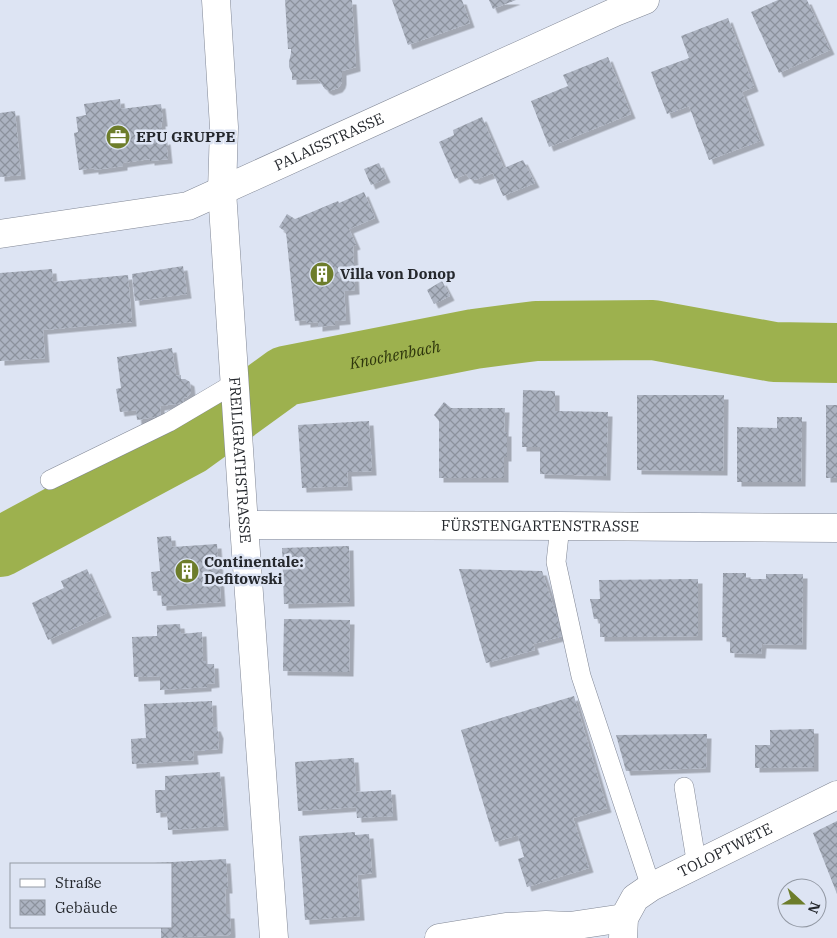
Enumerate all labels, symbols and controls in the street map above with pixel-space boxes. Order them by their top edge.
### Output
street label: PALAISSTRASSE [271,108,387,175]
office icon: EPU GRUPPE [105,124,131,150]
place label: EPU GRUPPE [136,127,235,146]
building icon: Villa von Donop [309,261,335,287]
place label: Villa von Donop [340,264,456,283]
water label: Knochenbach [347,336,442,373]
street label: FREILIGRATHSTRASSE [225,376,255,544]
street label: FÜRSTENGARTENSTRASSE [441,516,639,536]
place label: Continentale: Defitowski [204,552,304,588]
building icon: Continentale: Defitowski [174,558,200,584]
street label: TOLOPTWETE [675,819,775,881]
legend [10,863,172,928]
text: Straße [55,873,102,892]
north arrow [777,878,827,928]
text: Gebäude [55,898,118,917]
text: N [804,899,825,916]

